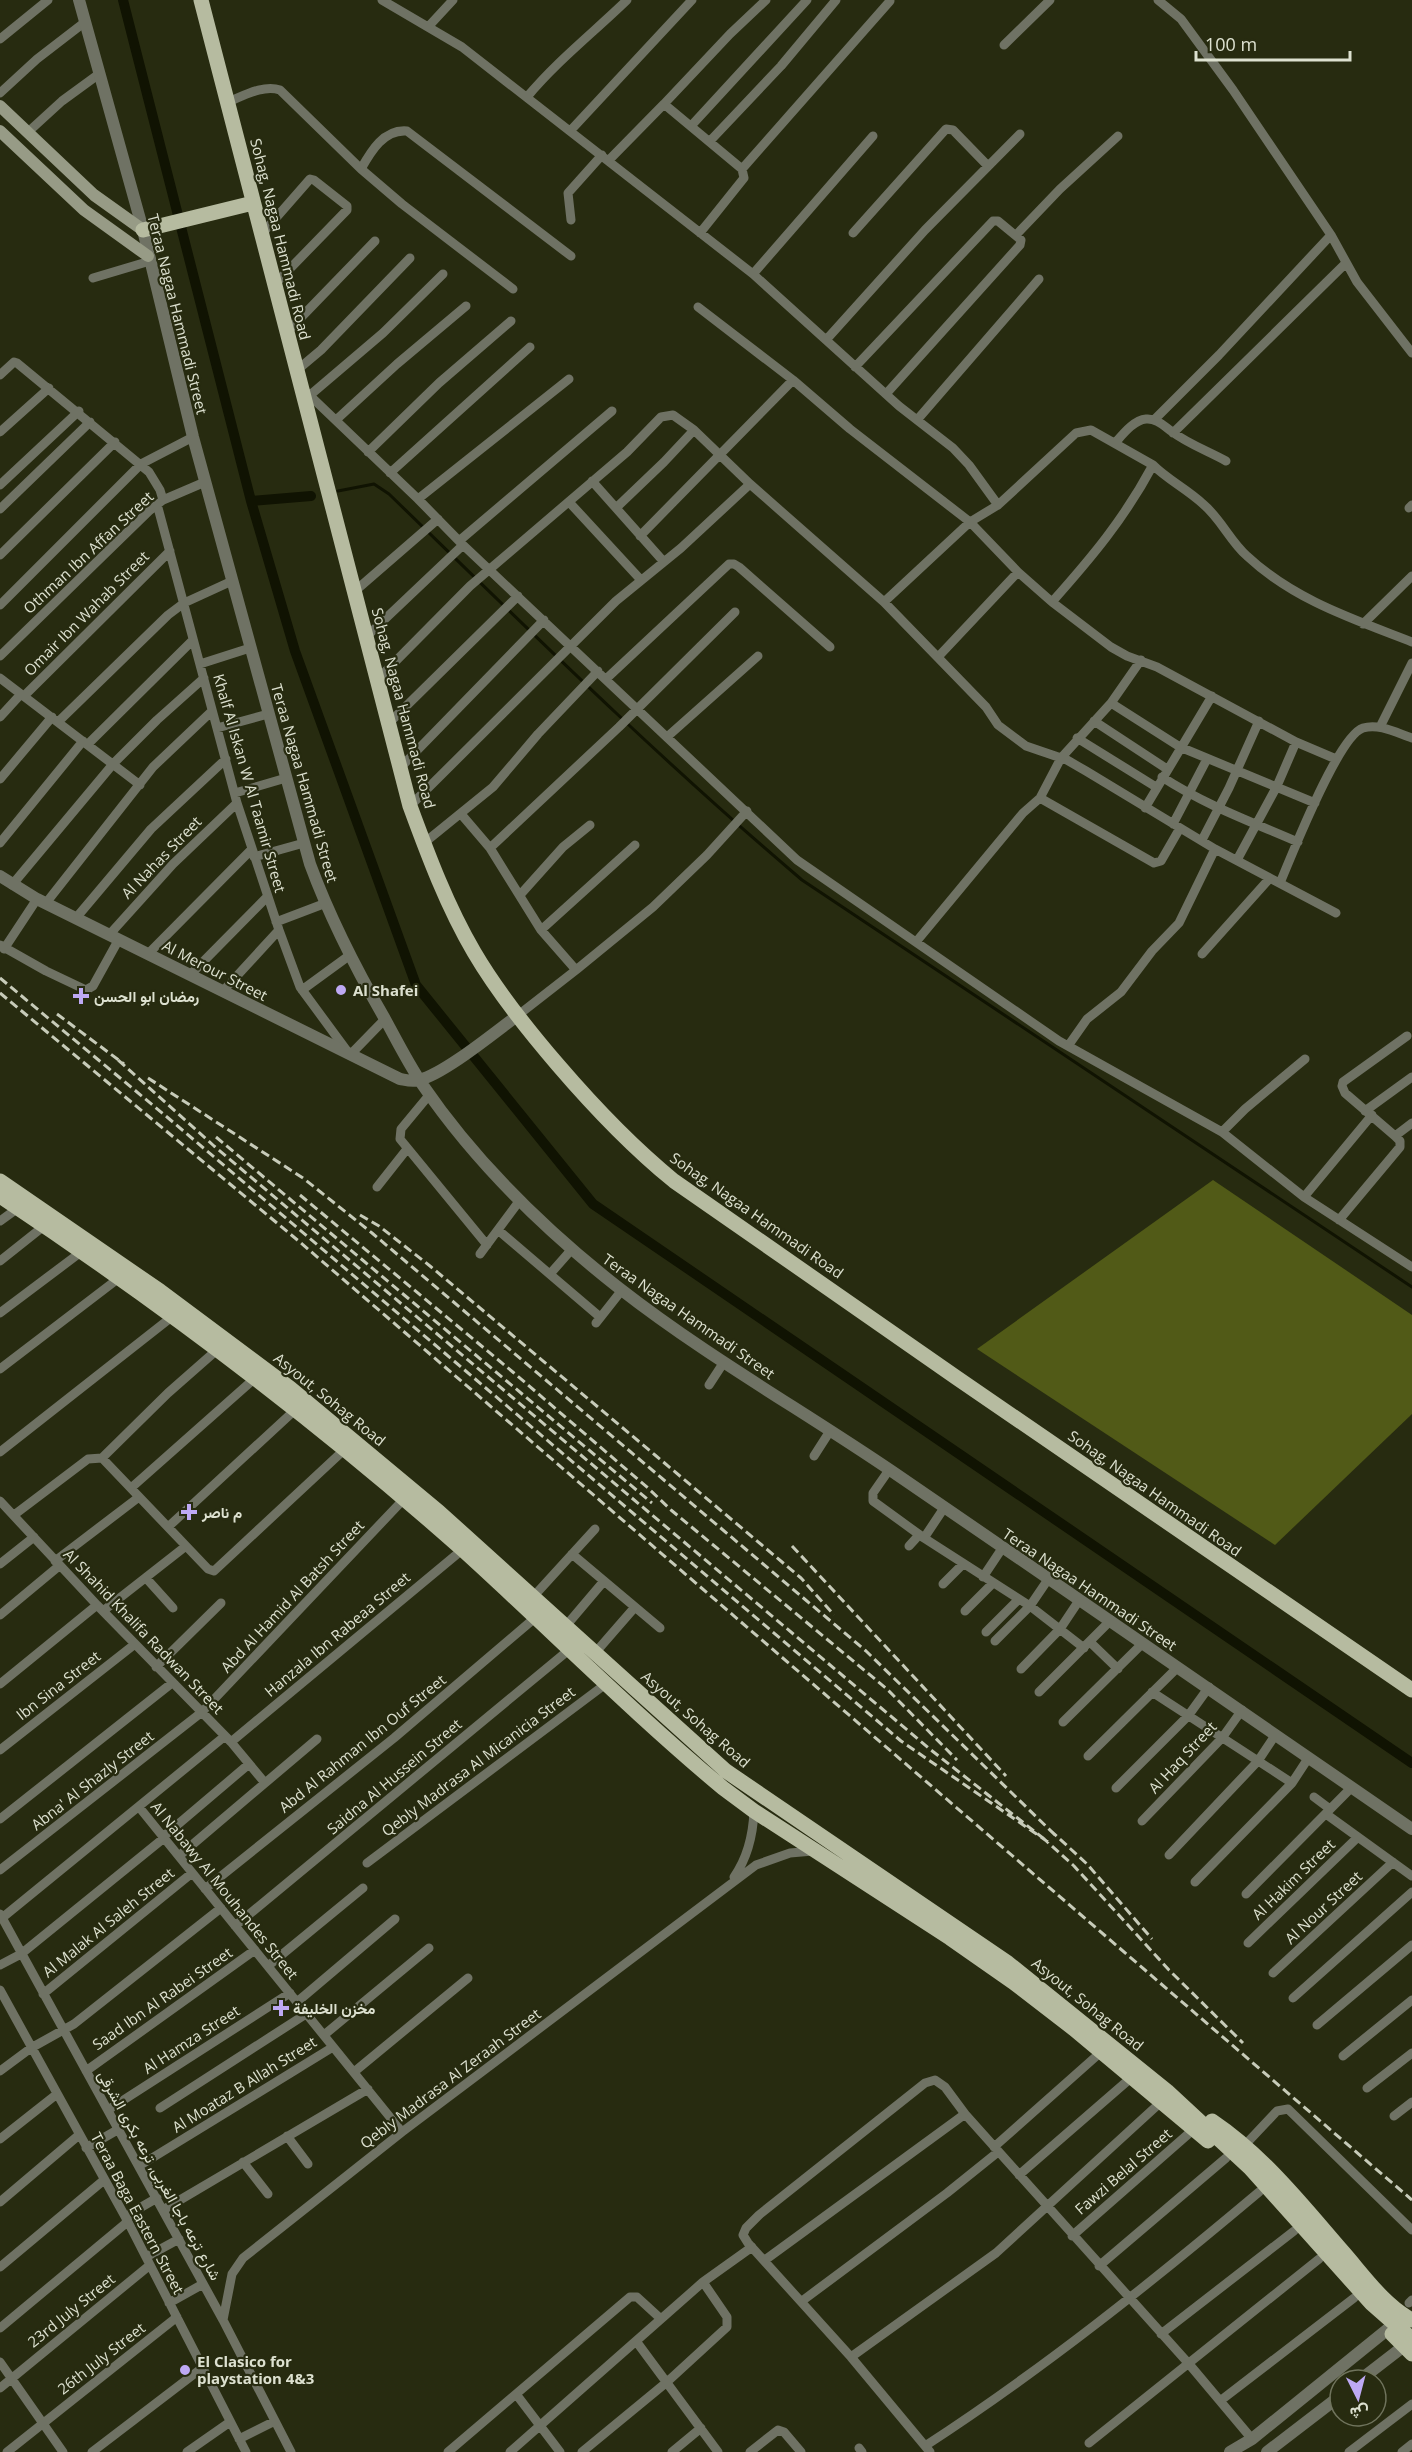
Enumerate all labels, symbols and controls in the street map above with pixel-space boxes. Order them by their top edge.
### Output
scale bar [1196,24,1350,62]
text: 100 m [1205,32,1257,56]
street label: Sohag, Nagaa Hammadi Road [246,136,316,342]
street label: Teraa Nagaa Hammadi Street [143,212,213,416]
street label: Othman Ibn Affan Street [19,486,157,618]
street label: Omair Ibn Wahab Street [19,546,153,680]
street label: Sohag, Nagaa Hammadi Road [368,605,440,811]
street label: Khalf Al Iskan W Al Taamir Street [209,671,291,895]
street label: Teraa Nagaa Hammadi Street [267,681,343,885]
street label: Al Nahas Street [117,811,205,903]
street label: Al Merour Street [159,935,271,1005]
place label: Al Shafei [353,980,418,1000]
marker: Al Shafei [334,983,348,997]
place label: رمضان ابو الحسن [94,986,199,1006]
marker: رمضان ابو الحسن [72,987,90,1005]
street label: Sohag, Nagaa Hammadi Road [666,1147,848,1283]
street label: Teraa Nagaa Hammadi Street [599,1249,779,1383]
street label: Asyout, Sohag Road [270,1348,390,1450]
street label: Sohag, Nagaa Hammadi Road [1064,1425,1246,1561]
place label: م ناصر [201,1502,242,1523]
marker: م ناصر [180,1503,198,1521]
street label: Abd Al Hamid Al Batsh Street [216,1515,368,1677]
street label: Teraa Nagaa Hammadi Street [999,1523,1181,1655]
street label: Al Shahid Khalifa Radwan Street [60,1544,228,1718]
street label: Hanzala Ibn Rabeaa Street [260,1567,414,1701]
street label: Ibn Sina Street [12,1646,104,1724]
street label: Asyout, Sohag Road [637,1666,755,1772]
street label: Abd Al Rahman Ibn Ouf Street [274,1669,450,1817]
street label: Qebly Madrasa Al Micanicia Street [377,1682,579,1840]
street label: Saidna Al Hussein Street [323,1714,465,1838]
street label: Al Haq Street [1143,1717,1221,1797]
street label: Abna' Al Shazly Street [27,1726,157,1834]
street label: Al Nabawy Al Mouhandes Street [147,1797,303,1983]
street label: Al Hakim Street [1247,1834,1339,1924]
street label: Al Malak Al Saleh Street [38,1863,178,1981]
street label: Al Nour Street [1280,1866,1366,1948]
street label: Saad Ibn Al Rabei Street [88,1942,236,2054]
street label: Asyout, Sohag Road [1028,1953,1148,2055]
place label: مخزن الخليفة [293,1998,376,2018]
street label: Al Hamza Street [139,2000,243,2078]
marker: مخزن الخليفة [274,2001,288,2015]
street label: Qebly Madrasa Al Zeraah Street [356,2003,544,2153]
street label: Al Moataz B Allah Street [168,2031,320,2137]
street label: شارع ترعه باجا الغربى, ترعه بكرى الشرقى [92,2066,226,2285]
street label: Fawzi Belal Street [1070,2123,1176,2219]
street label: Teraa Baga Eastern Street [87,2129,189,2297]
street label: 23rd July Street [23,2269,119,2351]
street label: 26th July Street [53,2318,149,2398]
place label: El Clasico for playstation 4&3 [197,2351,314,2388]
marker: El Clasico for playstation 4&3 [178,2363,192,2377]
north arrow [1328,2368,1388,2428]
text: ش [1349,2401,1370,2425]

